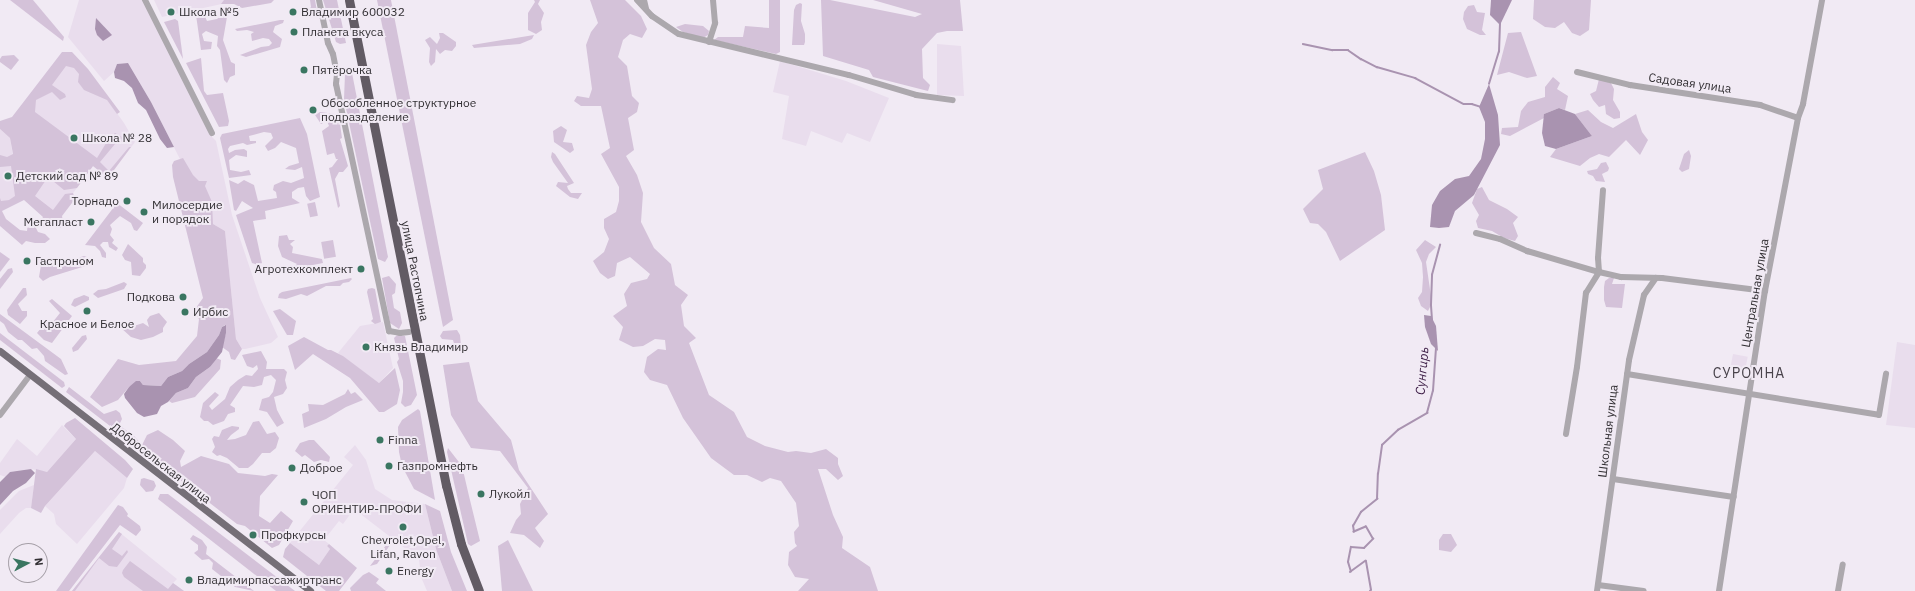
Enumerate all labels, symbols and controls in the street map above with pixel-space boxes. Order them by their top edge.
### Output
place label: Школа №5 [179,5,239,19]
place label: Владимир 600032 [301,5,405,19]
marker: Школа №5 [166,7,176,17]
marker: Владимир 600032 [288,7,298,17]
place label: Планета вкуса [302,25,383,39]
marker: Планета вкуса [289,27,299,37]
place label: Пятёрочка [312,63,372,77]
marker: Пятёрочка [299,65,309,75]
street label: Садовая улица [1648,70,1732,96]
place label: Обособленное структурное подразделение [321,96,476,124]
marker: Обособленное структурное подразделение [308,105,318,115]
place label: Школа № 28 [82,131,152,145]
marker: Школа № 28 [69,133,79,143]
place label: Детский сад № 89 [16,169,118,183]
marker: Детский сад № 89 [3,171,13,181]
place label: Торнадо [72,194,119,208]
marker: Торнадо [122,196,132,206]
place label: Милосердие и порядок [152,198,223,226]
marker: Милосердие и порядок [139,207,149,217]
place label: Мегапласт [23,215,83,229]
marker: Мегапласт [86,217,96,227]
street label: улица Растопчина [398,220,432,322]
street label: Центральная улица [1738,237,1772,349]
place label: Гастроном [35,254,94,268]
marker: Гастроном [22,256,32,266]
place label: Агротехкомплект [255,262,353,276]
marker: Агротехкомплект [356,264,366,274]
place label: Подкова [127,290,175,304]
marker: Подкова [178,292,188,302]
place label: Ирбис [193,305,228,319]
marker: Красное и Белое [82,306,92,316]
marker: Ирбис [180,307,190,317]
place label: Красное и Белое [40,317,134,331]
place label: Князь Владимир [374,340,468,354]
marker: Князь Владимир [361,342,371,352]
water label: Сунгирь [1413,346,1433,396]
district label: СУРОМНА [1713,365,1785,381]
street label: Школьная улица [1595,384,1621,478]
street label: Добросельская улица [108,420,214,506]
place label: Finna [388,433,418,447]
marker: Finna [375,435,385,445]
place label: Газпромнефть [397,459,478,473]
place label: Доброе [300,461,342,475]
marker: Газпромнефть [384,461,394,471]
marker: Доброе [287,463,297,473]
place label: Лукойл [489,487,530,501]
place label: ЧОП ОРИЕНТИР-ПРОФИ [312,488,422,516]
marker: Лукойл [476,489,486,499]
marker: ЧОП ОРИЕНТИР-ПРОФИ [299,497,309,507]
marker: Chevrolet,Opel, Lifan, Ravon [398,522,408,532]
place label: Профкурсы [261,528,326,542]
marker: Профкурсы [248,530,258,540]
place label: Chevrolet,Opel, Lifan, Ravon [361,533,445,561]
north arrow [8,543,48,583]
text: N [31,557,46,566]
place label: Energy [397,564,434,578]
marker: Energy [384,566,394,576]
place label: Владимирпассажиртранс [197,573,342,587]
marker: Владимирпассажиртранс [184,575,194,585]

